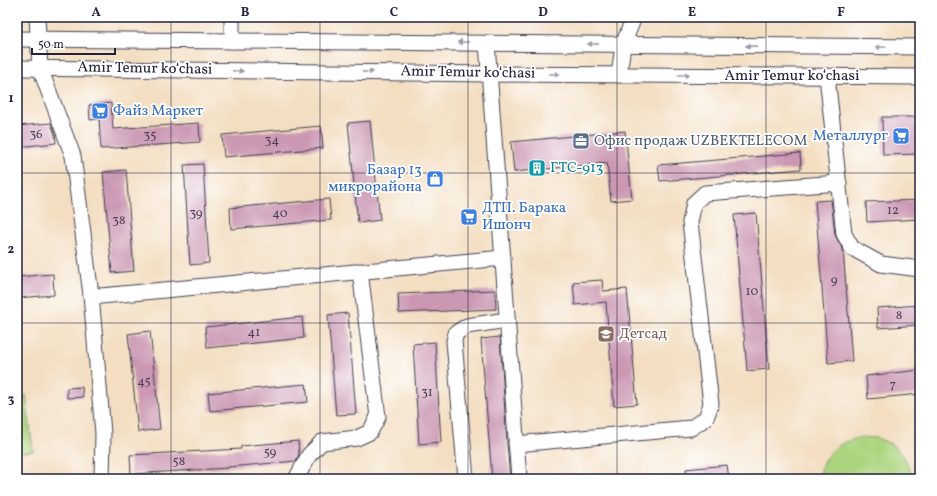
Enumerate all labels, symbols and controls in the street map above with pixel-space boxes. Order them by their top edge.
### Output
text: A [91,4,101,22]
text: B [241,4,250,22]
text: C [390,4,398,22]
text: D [538,4,548,22]
text: E [688,4,696,22]
text: F [837,4,845,22]
scale bar [32,30,115,56]
text: 50 m [38,37,64,53]
one-way arrow [456,39,469,45]
one-way arrow [586,41,599,47]
one-way arrow [744,43,757,49]
one-way arrow [874,44,887,50]
street label: Amir Temur koʻchasi [77,57,213,81]
street label: Amir Temur koʻchasi [400,61,536,85]
street label: Amir Temur koʻchasi [725,66,859,87]
one-way arrow [232,67,244,74]
one-way arrow [362,69,375,75]
one-way arrow [548,71,561,77]
one-way arrow [678,72,691,78]
text: 1 [8,90,14,108]
supermarket icon: Файз Маркет [90,101,110,121]
place label: Файз Маркет [113,101,203,122]
house number: 36 [29,126,43,144]
place label: Металлург [813,126,888,147]
supermarket icon: Металлург [891,126,911,146]
house number: 35 [144,127,156,145]
office icon: Офис продаж UZBEKTELECOM [571,131,591,151]
place label: Офис продаж UZBEKTELECOM [594,131,807,152]
house number: 34 [265,132,279,150]
building icon: ГТС-913 [527,158,547,178]
place label: ГТС-913 [550,158,604,179]
place label: Базар 13 микрорайона [328,160,422,198]
shop icon: Базар 13 микрорайона [425,169,445,189]
place label: ДТП. Барака Ишонч [482,198,566,236]
house number: 12 [887,202,899,220]
house number: 39 [189,205,203,223]
house number: 40 [272,205,288,223]
supermarket icon: ДТП. Барака Ишонч [459,207,479,227]
house number: 38 [112,212,126,230]
text: 2 [8,241,15,259]
house number: 9 [831,272,838,290]
house number: 10 [746,283,759,301]
house number: 8 [896,307,902,325]
house number: 41 [248,324,260,342]
school or university icon: Детсад [596,324,616,344]
place label: Детсад [619,324,668,345]
house number: 45 [137,373,151,391]
house number: 7 [890,376,896,394]
house number: 31 [421,384,433,402]
text: 3 [8,391,15,409]
house number: 59 [264,444,277,462]
house number: 58 [173,453,185,471]

